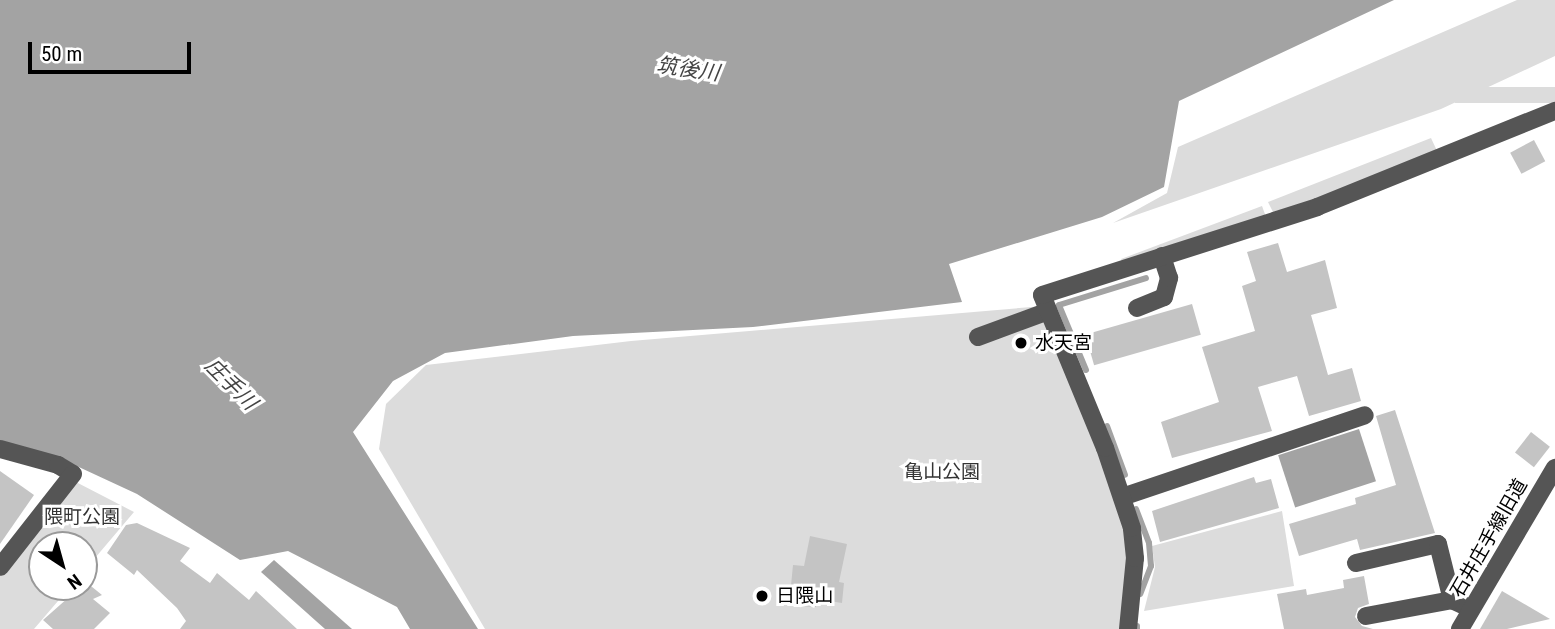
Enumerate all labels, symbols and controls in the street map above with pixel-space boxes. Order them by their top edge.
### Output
scale bar [32,28,194,72]
text: 50 m [41,42,82,66]
water label: 筑後川 [655,52,721,86]
place label: 水天宮 [1035,332,1092,354]
marker: 水天宮 [1013,335,1029,351]
water label: 庄手川 [200,353,262,415]
park label: 亀山公園 [904,461,980,483]
street label: 石井庄手線旧道 [1446,475,1532,601]
park label: 隈町公園 [44,506,120,528]
north arrow [28,531,98,601]
text: N [63,569,86,594]
place label: 日隈山 [776,585,833,607]
marker: 日隈山 [754,588,770,604]

